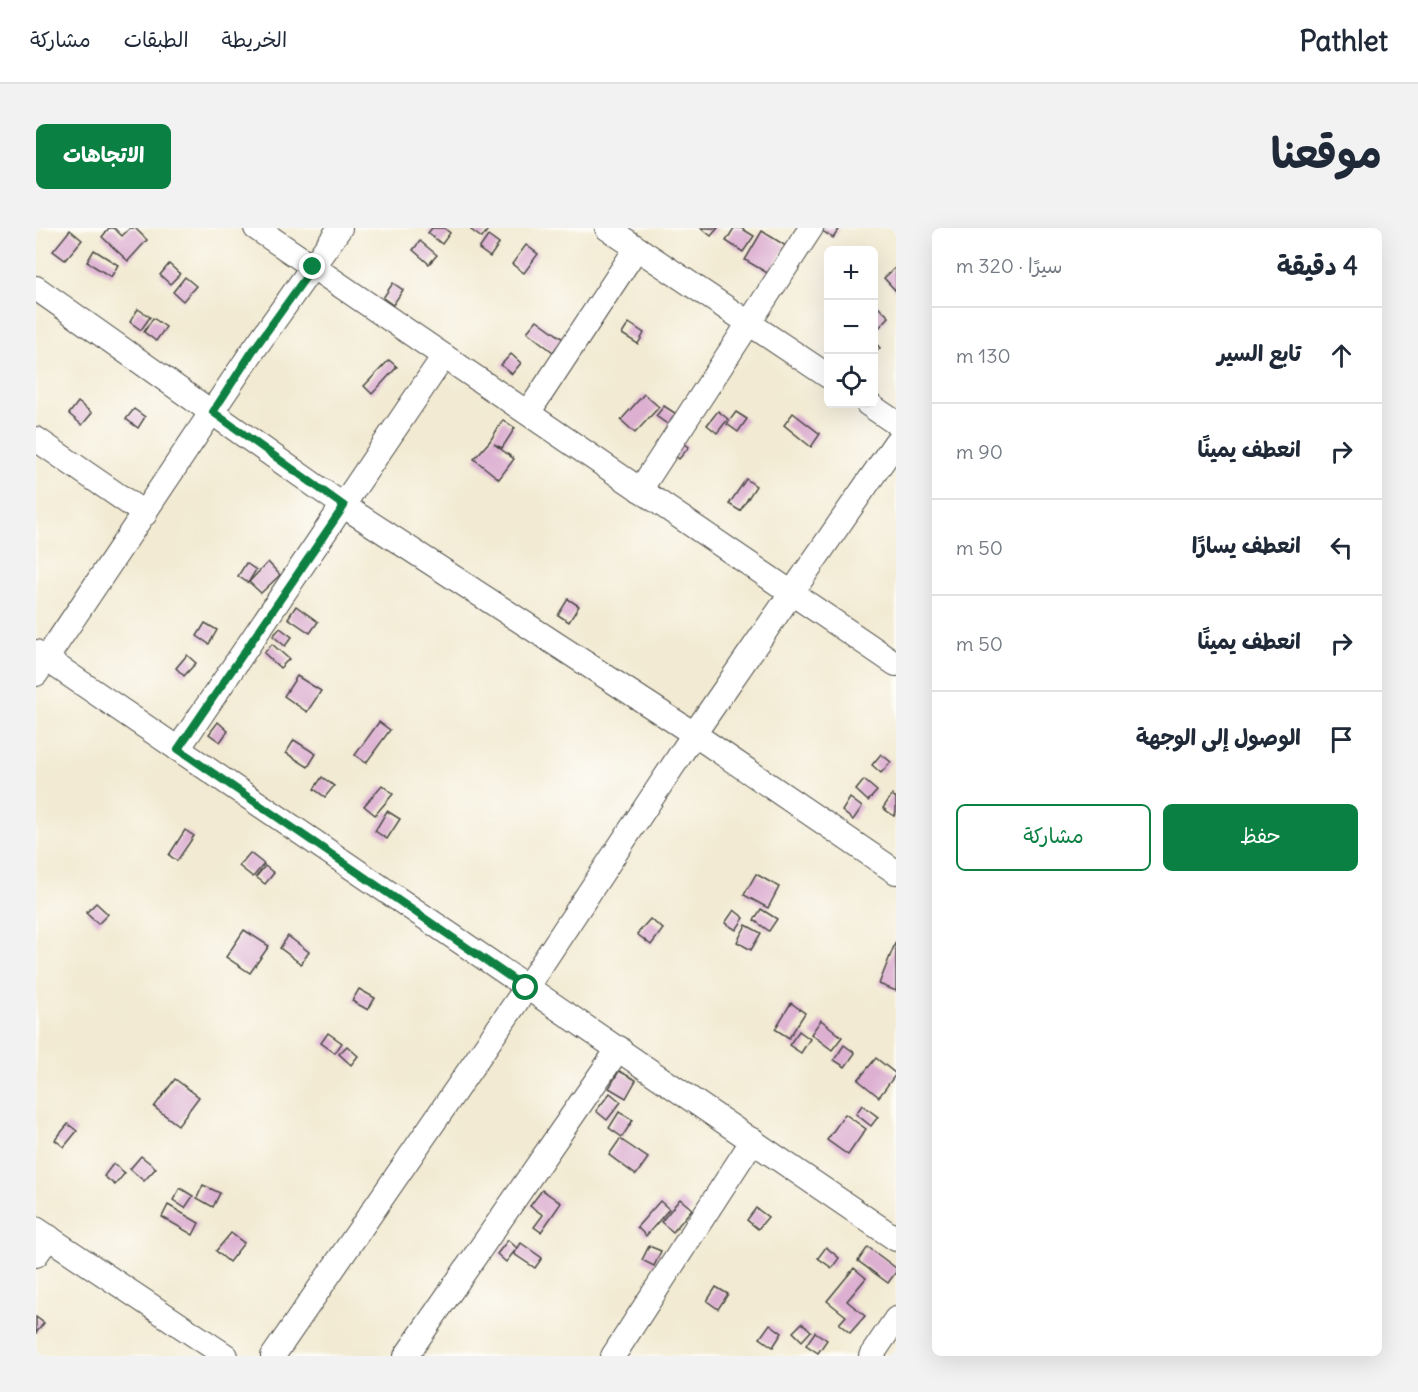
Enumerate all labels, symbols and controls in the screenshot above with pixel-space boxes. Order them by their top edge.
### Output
text: Pathlet [1299,23,1388,59]
text: مشاركة [30,26,91,53]
text: الطبقات [124,26,189,53]
text: الخريطة [222,26,287,53]
button: الاتجاهات [36,124,171,189]
text: موقعنا [1271,127,1382,179]
map controls [824,246,878,408]
button: + [824,246,878,300]
text: 4 دقيقة [1277,249,1358,282]
route end [299,253,325,279]
text: سيرًا · 320 m [956,253,1063,278]
button: − [824,300,878,354]
text: تابع السير [1217,339,1301,367]
icon: ahead [1325,339,1358,372]
text: 130 m [956,343,1011,368]
button: locate [824,354,878,408]
text: انعطف يمينًا [1198,435,1301,463]
icon: right [1325,435,1358,468]
text: 90 m [956,439,1003,464]
text: انعطف يسارًا [1192,531,1301,559]
icon: left [1325,531,1358,564]
text: 50 m [956,535,1003,560]
text: انعطف يمينًا [1198,627,1301,655]
icon: right [1325,627,1358,660]
text: 50 m [956,631,1003,656]
text: الوصول إلى الوجهة [1136,723,1301,751]
icon: arrive [1325,723,1358,756]
button: مشاركة [956,804,1151,871]
button: حفظ [1163,804,1358,871]
route start [512,974,538,1000]

